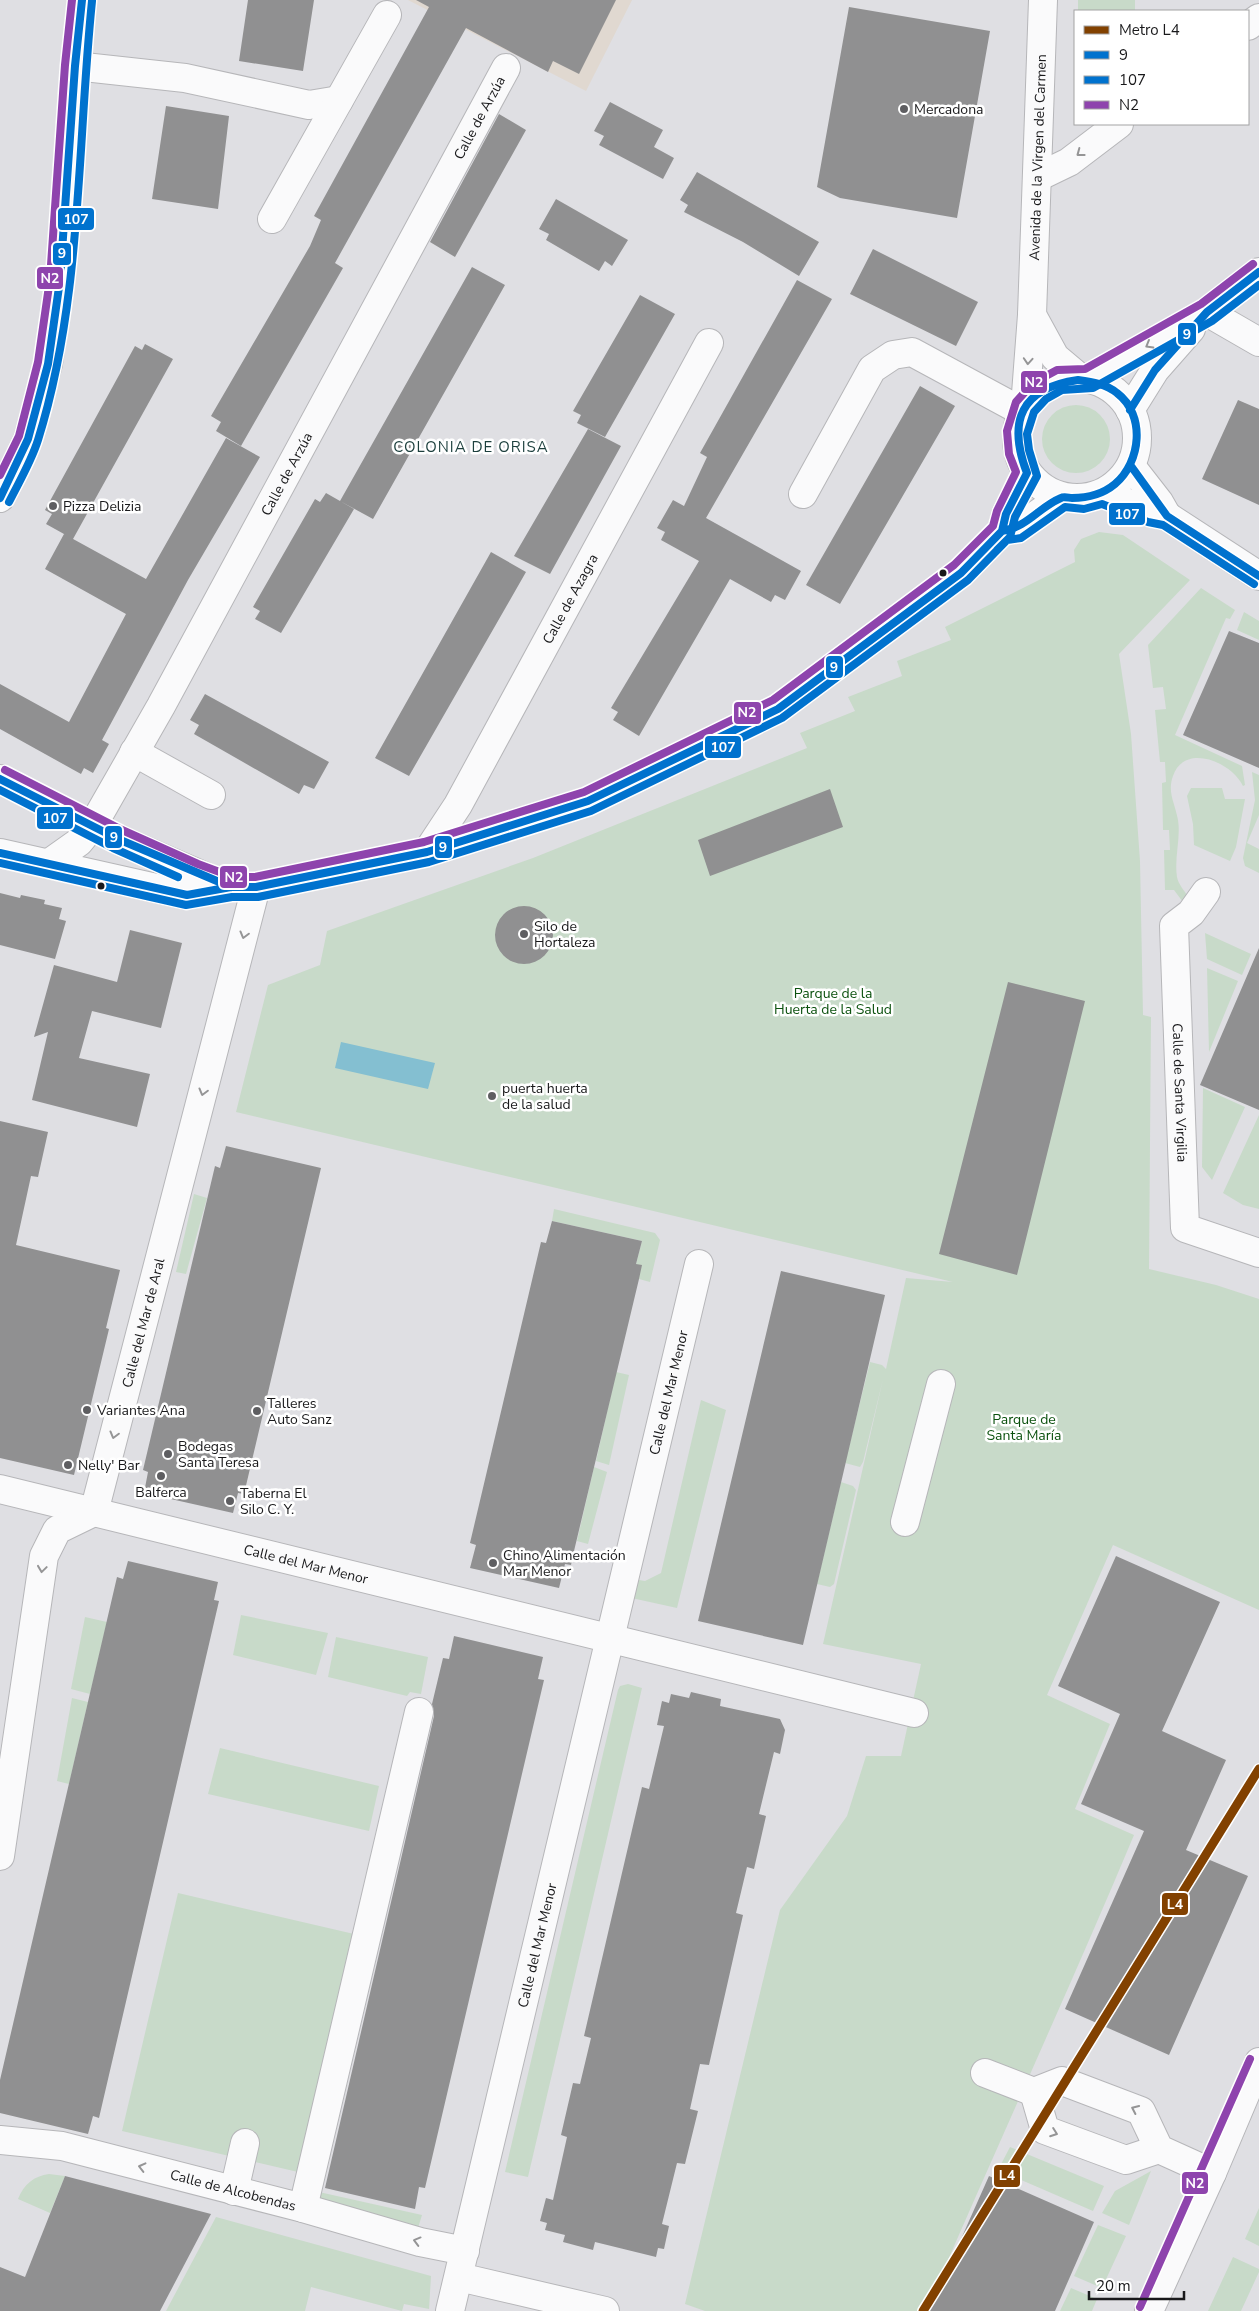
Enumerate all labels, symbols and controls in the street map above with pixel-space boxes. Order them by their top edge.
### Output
legend [1074,10,1249,125]
text: Metro L4 [1119,20,1180,40]
text: 9 [1119,45,1128,65]
street label: Avenida de la Virgen del Carmen [1024,54,1051,261]
text: 107 [1119,70,1146,90]
street label: Calle de Arzúa [449,73,509,163]
text: N2 [1119,95,1139,115]
place label: Mercadona [914,100,984,119]
marker: Mercadona [898,103,910,115]
one-way arrow [1076,147,1086,156]
line badge: 107 [57,207,95,231]
text: 107 [63,210,89,229]
line badge: 9 [52,242,72,266]
text: 9 [58,244,66,263]
line badge: N2 [36,266,64,290]
text: N2 [41,269,59,288]
line badge: 9 [1177,322,1197,346]
text: 9 [1183,325,1191,344]
one-way arrow [1146,338,1155,348]
one-way arrow [1023,357,1034,365]
line badge: N2 [1020,370,1048,394]
text: N2 [1025,373,1043,392]
street label: Calle de Arzúa [256,429,317,519]
district label: COLONIA DE ORISA [393,437,549,457]
place label: Pizza Delizia [63,497,141,516]
marker: Pizza Delizia [47,500,59,512]
line badge: 107 [1108,502,1146,526]
text: 107 [1114,505,1140,524]
street label: Calle de Azagra [538,550,602,647]
unlabelled marker [938,568,948,578]
line badge: 9 [825,655,844,679]
text: 9 [830,658,838,677]
line badge: N2 [733,701,762,725]
text: N2 [738,703,756,722]
line badge: 107 [704,735,742,759]
text: 107 [710,738,736,757]
line badge: 107 [36,806,74,830]
text: 107 [42,809,68,828]
line badge: 9 [104,825,123,849]
text: 9 [110,828,118,847]
line badge: 9 [434,835,453,859]
text: 9 [439,838,447,857]
line badge: N2 [219,865,248,889]
text: N2 [225,868,243,887]
unlabelled marker [96,881,106,891]
place label: Silo de Hortaleza [534,917,595,952]
marker: Silo de Hortaleza [518,928,530,940]
one-way arrow [239,930,250,939]
park label: Parque de la Huerta de la Salud [774,984,892,1019]
street label: Calle de Santa Virgilia [1168,1023,1192,1163]
place label: puerta huerta de la salud [502,1079,588,1114]
one-way arrow [199,1087,209,1095]
marker: puerta huerta de la salud [486,1090,498,1102]
street label: Calle del Mar de Aral [117,1255,169,1390]
street label: Calle del Mar Menor [644,1328,692,1457]
place label: Talleres Auto Sanz [267,1394,332,1429]
place label: Variantes Ana [96,1401,185,1420]
marker: Variantes Ana [81,1404,93,1416]
marker: Talleres Auto Sanz [251,1405,263,1417]
park label: Parque de Santa María [987,1410,1061,1445]
one-way arrow [109,1431,120,1440]
place label: Bodegas Santa Teresa [178,1437,259,1472]
marker: Bodegas Santa Teresa [162,1448,174,1460]
place label: Nelly' Bar [78,1456,140,1475]
marker: Nelly' Bar [62,1459,74,1471]
marker: Balferca [155,1470,167,1482]
place label: Balferca [135,1483,187,1502]
place label: Taberna El Silo C. Y. [240,1484,308,1519]
marker: Taberna El Silo C. Y. [224,1495,236,1507]
street label: Calle del Mar Menor [242,1540,370,1588]
place label: Chino Alimentación Mar Menor [503,1546,626,1581]
marker: Chino Alimentación Mar Menor [487,1557,499,1569]
one-way arrow [37,1565,48,1573]
street label: Calle del Mar Menor [513,1881,561,2009]
line badge: L4 [1161,1892,1189,1916]
text: L4 [1167,1895,1184,1914]
one-way arrow [1131,2105,1140,2115]
one-way arrow [1049,2127,1058,2137]
one-way arrow [137,2162,146,2173]
line badge: L4 [993,2164,1021,2188]
street label: Calle de Alcobendas [168,2165,298,2215]
text: L4 [999,2166,1016,2185]
line badge: N2 [1181,2171,1209,2195]
text: N2 [1186,2174,1204,2193]
one-way arrow [413,2236,421,2247]
scale bar [1089,2268,1184,2300]
text: 20 m [1096,2276,1131,2296]

